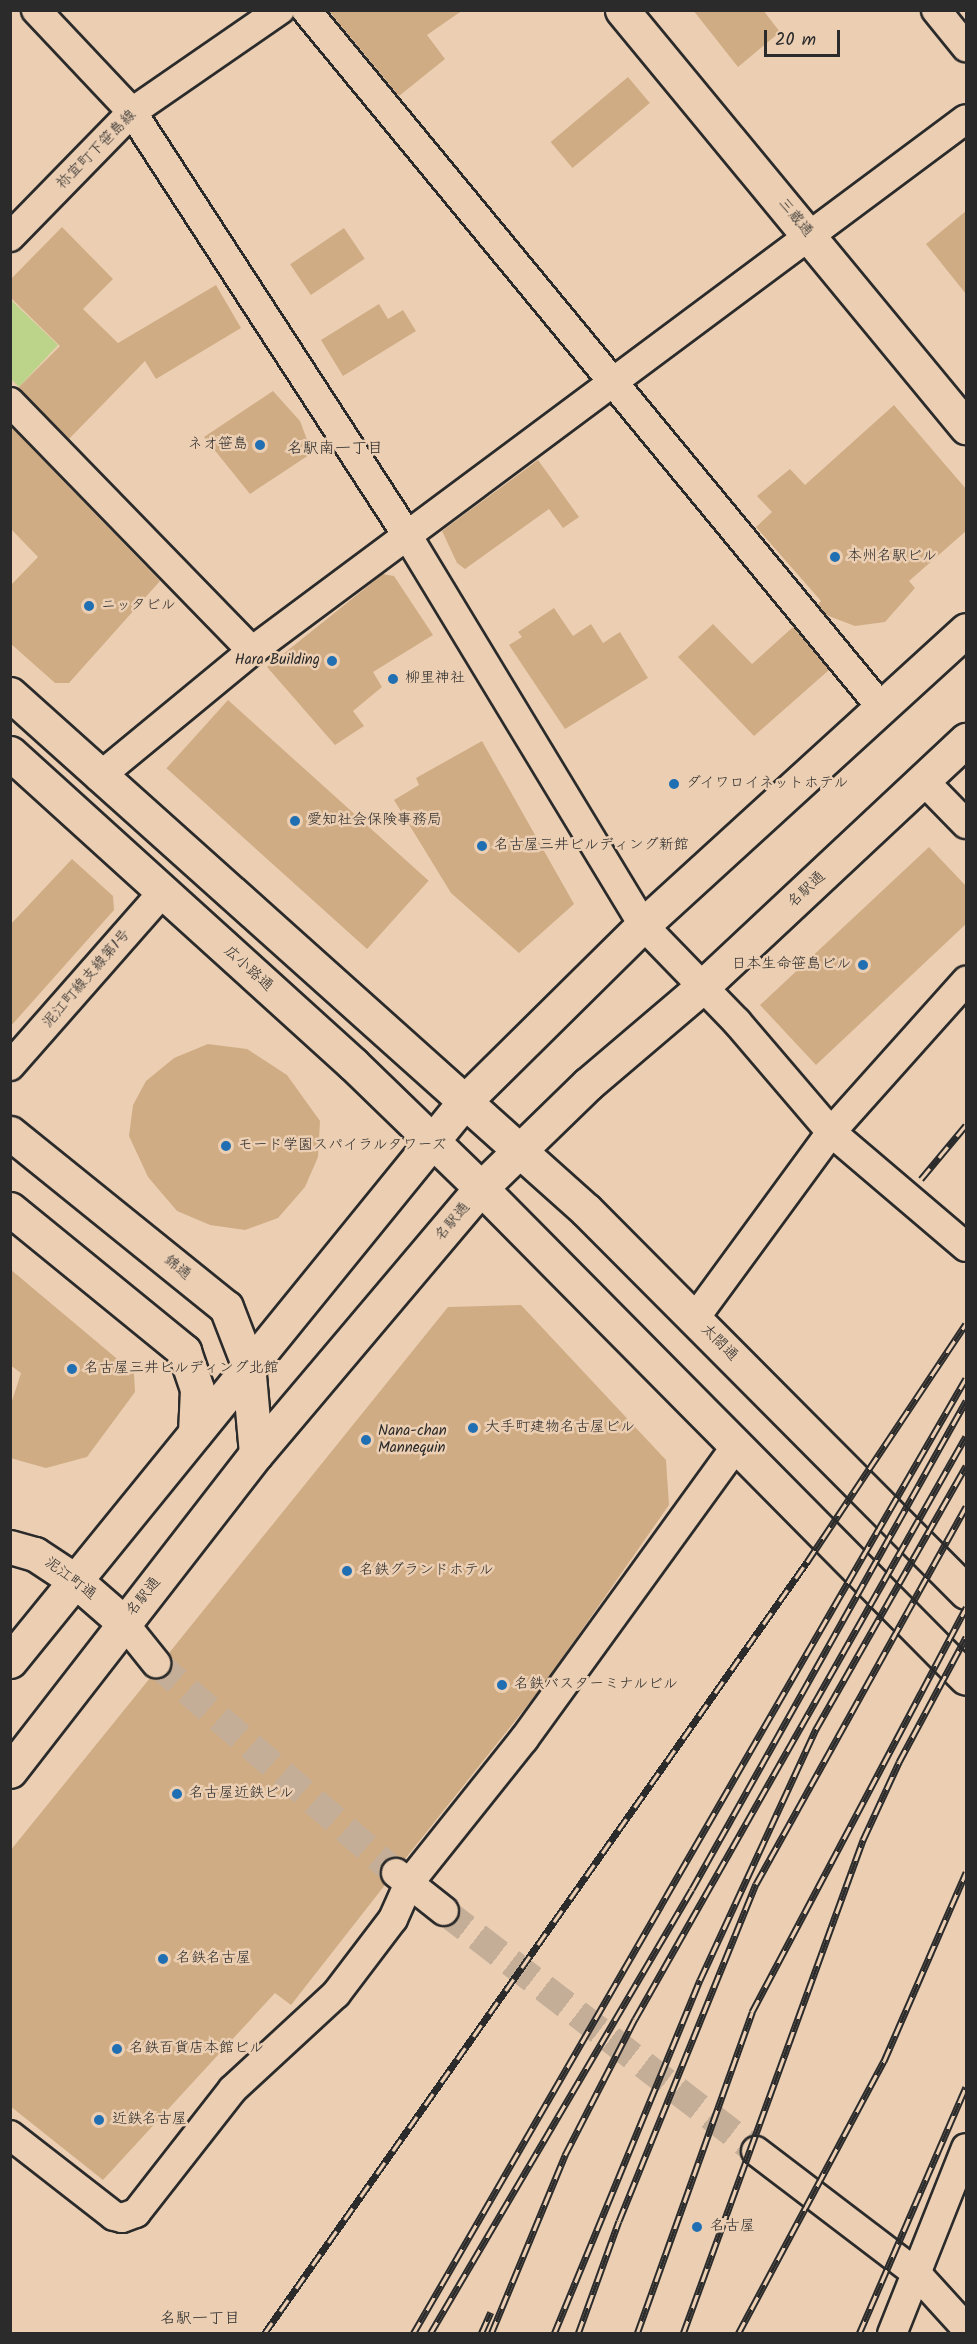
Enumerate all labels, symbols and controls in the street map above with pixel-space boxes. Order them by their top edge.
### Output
scale bar [767,18,844,56]
text: 20 m [775,26,816,55]
street label: 祢宜町下笹島線 [54,107,140,193]
street label: 三蔵通 [774,195,816,241]
place label: ネオ笹島 [188,436,248,454]
marker: ネオ笹島 [253,438,267,452]
district label: 名駅南一丁目 [287,439,383,459]
place label: 本州名駅ビル [847,548,937,566]
marker: 本州名駅ビル [828,550,842,564]
place label: ニッタビル [101,597,176,615]
marker: ニッタビル [82,599,96,613]
place label: Hara Building [235,652,320,670]
marker: Hara Building [325,654,339,668]
place label: 柳里神社 [405,670,465,688]
marker: 柳里神社 [386,672,400,686]
place label: ダイワロイネットホテル [686,775,851,793]
marker: ダイワロイネットホテル [667,777,681,791]
place label: 愛知社会保険事務局 [307,812,442,830]
marker: 愛知社会保険事務局 [288,814,302,828]
place label: 名古屋三井ビルディング新館 [494,837,689,855]
marker: 名古屋三井ビルディング新館 [475,839,489,853]
street label: 名駅通 [784,868,830,912]
street label: 泥江町線支線第1号 [39,926,135,1032]
street label: 広小路通 [220,942,276,996]
place label: 日本生命笹島ビル [731,956,851,974]
marker: 日本生命笹島ビル [856,958,870,972]
place label: モード学園スパイラルタワーズ [238,1137,448,1155]
marker: モード学園スパイラルタワーズ [219,1139,233,1153]
street label: 名駅通 [432,1199,474,1245]
street label: 錦通 [160,1252,194,1284]
street label: 太閤通 [697,1321,741,1365]
place label: 名古屋三井ビルディング北館 [84,1360,279,1378]
marker: 名古屋三井ビルディング北館 [65,1362,79,1376]
place label: 大手町建物名古屋ビル [485,1419,635,1437]
marker: 大手町建物名古屋ビル [466,1421,480,1435]
place label: Nana-chan Mannequin [378,1422,447,1457]
marker: Nana-chan Mannequin [359,1433,373,1447]
street label: 泥江町通 [41,1554,99,1604]
place label: 名鉄グランドホテル [359,1562,494,1580]
marker: 名鉄グランドホテル [340,1564,354,1578]
street label: 名駅通 [123,1574,165,1620]
place label: 名鉄バスターミナルビル [514,1676,679,1694]
marker: 名鉄バスターミナルビル [495,1678,509,1692]
place label: 名古屋近鉄ビル [189,1785,294,1803]
marker: 名古屋近鉄ビル [170,1787,184,1801]
marker: 名鉄名古屋 [154,1950,172,1968]
place label: 名鉄名古屋 [176,1950,251,1968]
place label: 名鉄百貨店本館ビル [129,2040,264,2058]
marker: 名鉄百貨店本館ビル [110,2042,124,2056]
marker: 近鉄名古屋 [90,2111,108,2129]
place label: 近鉄名古屋 [112,2111,187,2129]
marker: 名古屋 [688,2218,706,2236]
place label: 名古屋 [710,2218,755,2236]
district label: 名駅一丁目 [160,2309,240,2329]

